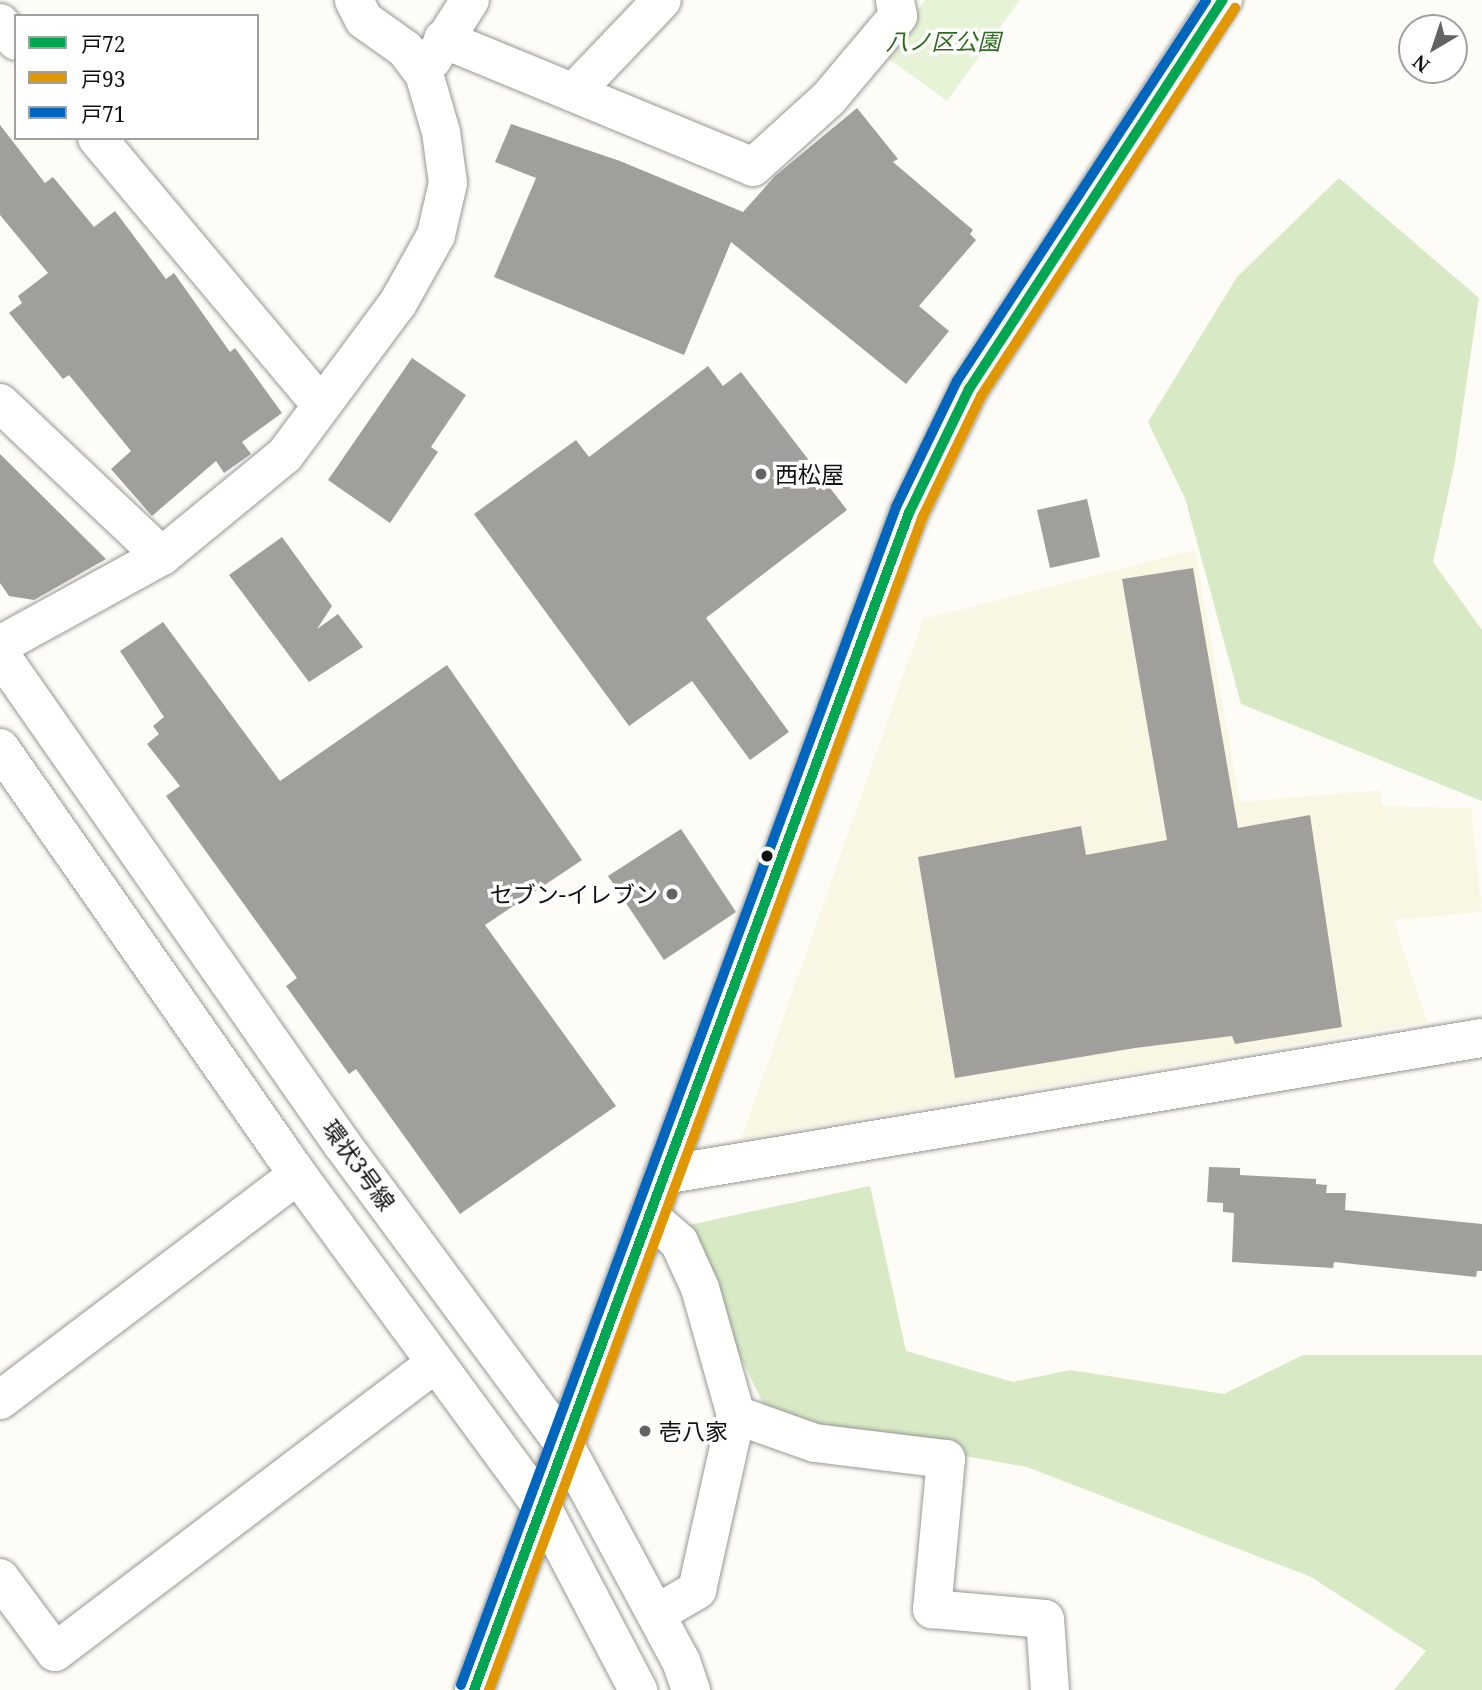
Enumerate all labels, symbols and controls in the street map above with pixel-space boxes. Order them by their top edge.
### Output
legend [14,14,259,140]
north arrow [1398,14,1468,84]
park label: 八ノ区公園 [886,27,1000,55]
text: 戸72 [81,30,125,58]
text: N [1407,49,1435,79]
text: 戸93 [81,65,125,93]
text: 戸71 [81,100,125,128]
place label: 西松屋 [775,460,844,488]
marker: 西松屋 [753,466,769,482]
unlabelled marker [760,849,774,863]
place label: セブン-イレブン [490,880,658,908]
marker: セブン-イレブン [664,886,680,902]
street label: 環状3号線 [317,1114,401,1216]
place label: 壱八家 [659,1417,728,1445]
marker: 壱八家 [637,1423,653,1439]

